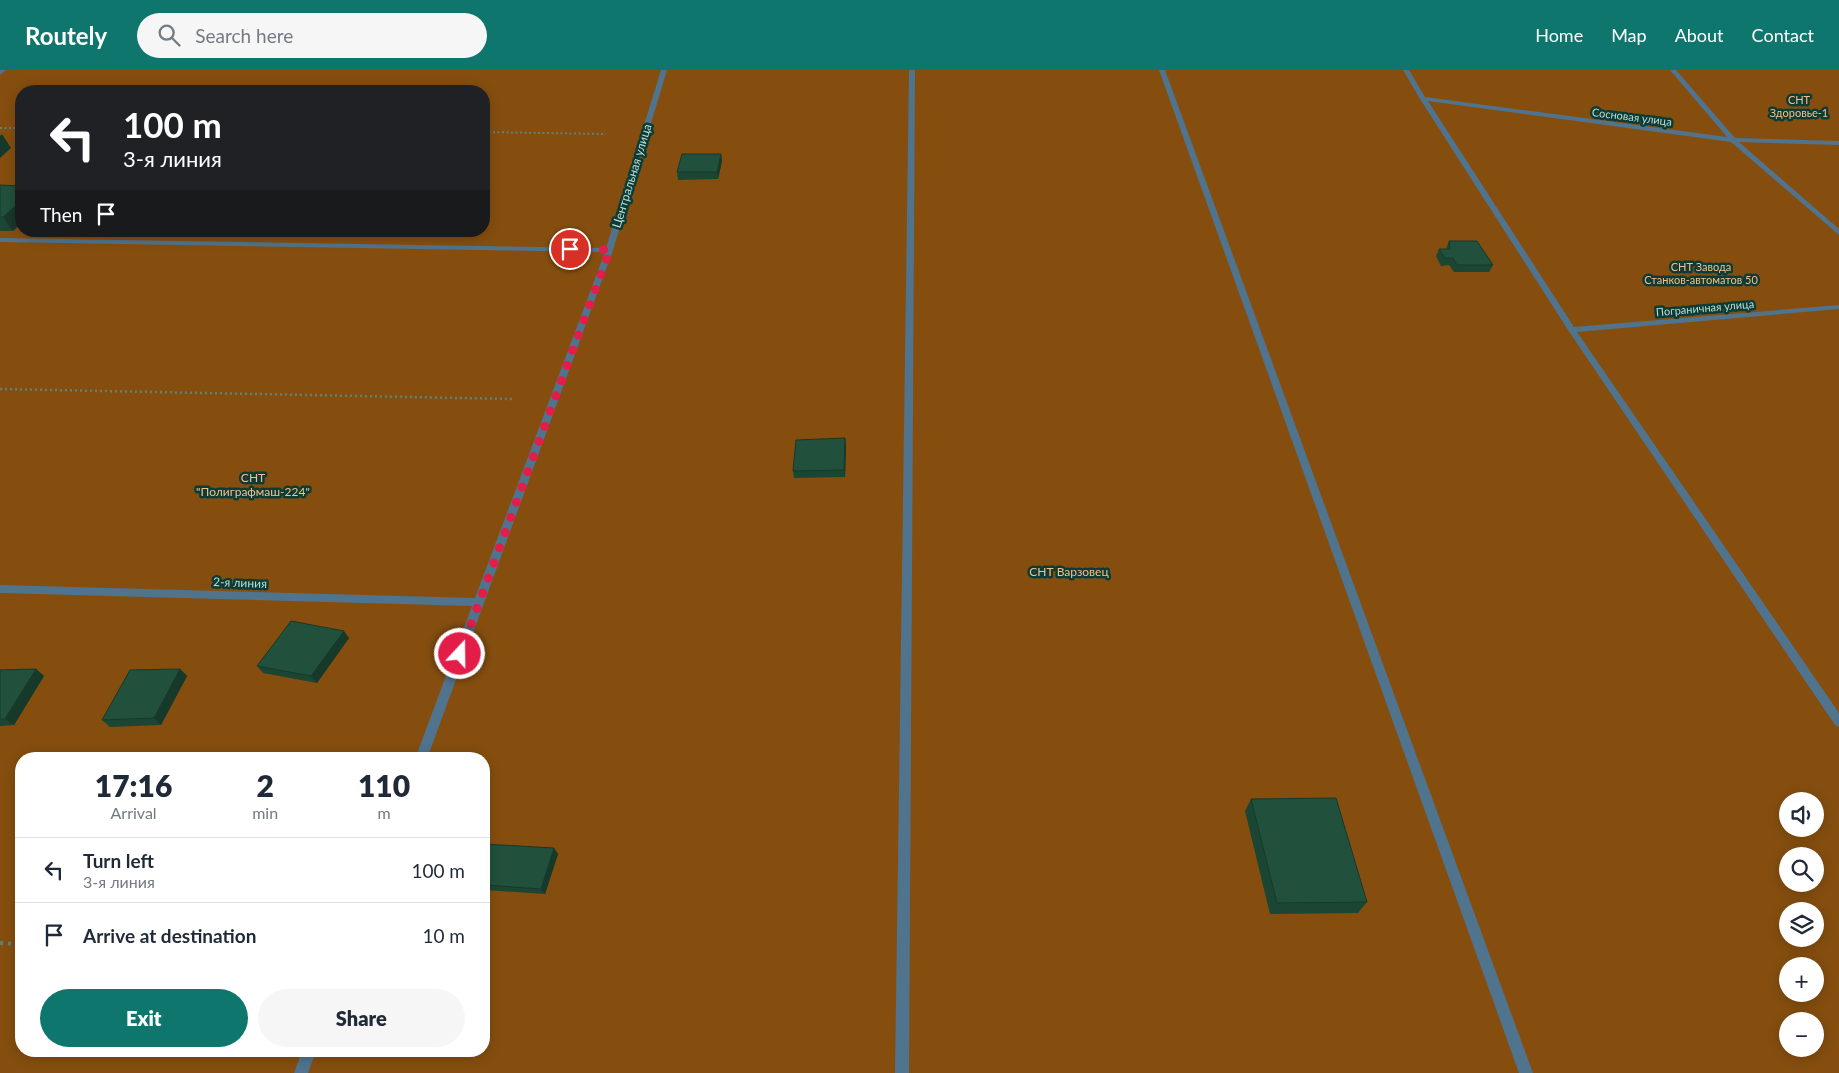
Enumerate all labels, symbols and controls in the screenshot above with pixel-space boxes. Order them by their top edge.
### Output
search box [137,13,487,58]
text: Routely [25,21,107,50]
icon: search [155,21,183,49]
text: Search here [195,24,293,47]
text: Home [1535,24,1583,46]
text: Map [1611,24,1647,46]
text: About [1675,24,1724,46]
text: Contact [1752,24,1814,46]
park label: СНТ Здоровье-1 [1770,93,1828,119]
text: 100 m [123,103,222,145]
icon: left [40,105,105,170]
street label: Сосновая улица [1591,105,1673,128]
street label: Центральная улица [609,122,655,230]
text: 3-я линия [123,145,222,172]
icon: arrive [92,200,120,228]
text: Then [40,203,82,226]
pin [549,228,591,270]
icon: arrive [556,235,584,263]
park label: СНТ Завода Станков-автоматов 50 [1644,260,1758,286]
street label: Пограничная улица [1655,297,1755,318]
park label: СНТ "Полиграфмаш-224" [196,470,310,499]
park label: СНТ Варзовец [1029,564,1109,579]
street label: 2-я линия [213,574,267,591]
position arrow [433,627,485,679]
text: 17:16 [95,767,172,803]
text: 2 [256,767,274,803]
text: 110 [358,767,410,803]
map controls [1779,792,1824,1057]
button: sound [1779,792,1824,837]
text: Arrival [111,803,157,822]
text: min [252,803,278,822]
text: m [377,803,391,822]
button: search [1779,847,1824,892]
text: Turn left [83,849,154,872]
icon: left [40,856,68,884]
text: 100 m [411,859,465,882]
text: 3-я линия [83,872,155,891]
button: layers [1779,902,1824,947]
icon: arrive [40,921,68,949]
text: Arrive at destination [83,924,256,947]
text: 10 m [422,924,465,947]
button: + [1779,957,1824,1002]
button: Exit [40,989,248,1047]
button: Share [258,989,465,1047]
button: − [1779,1012,1824,1057]

